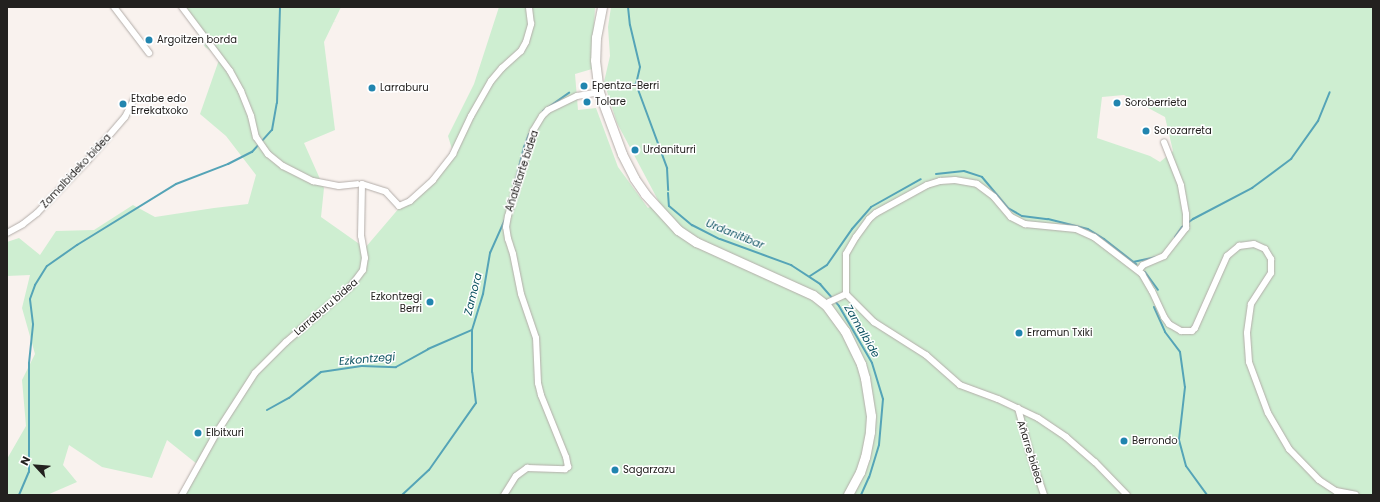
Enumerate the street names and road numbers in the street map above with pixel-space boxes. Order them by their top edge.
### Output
street label: Añabitarte bidea [503,129,541,213]
street label: Zamalbideko bidea [39,131,113,211]
street label: Larraburu bidea [292,276,360,338]
street label: Añarre bidea [1015,419,1045,485]

